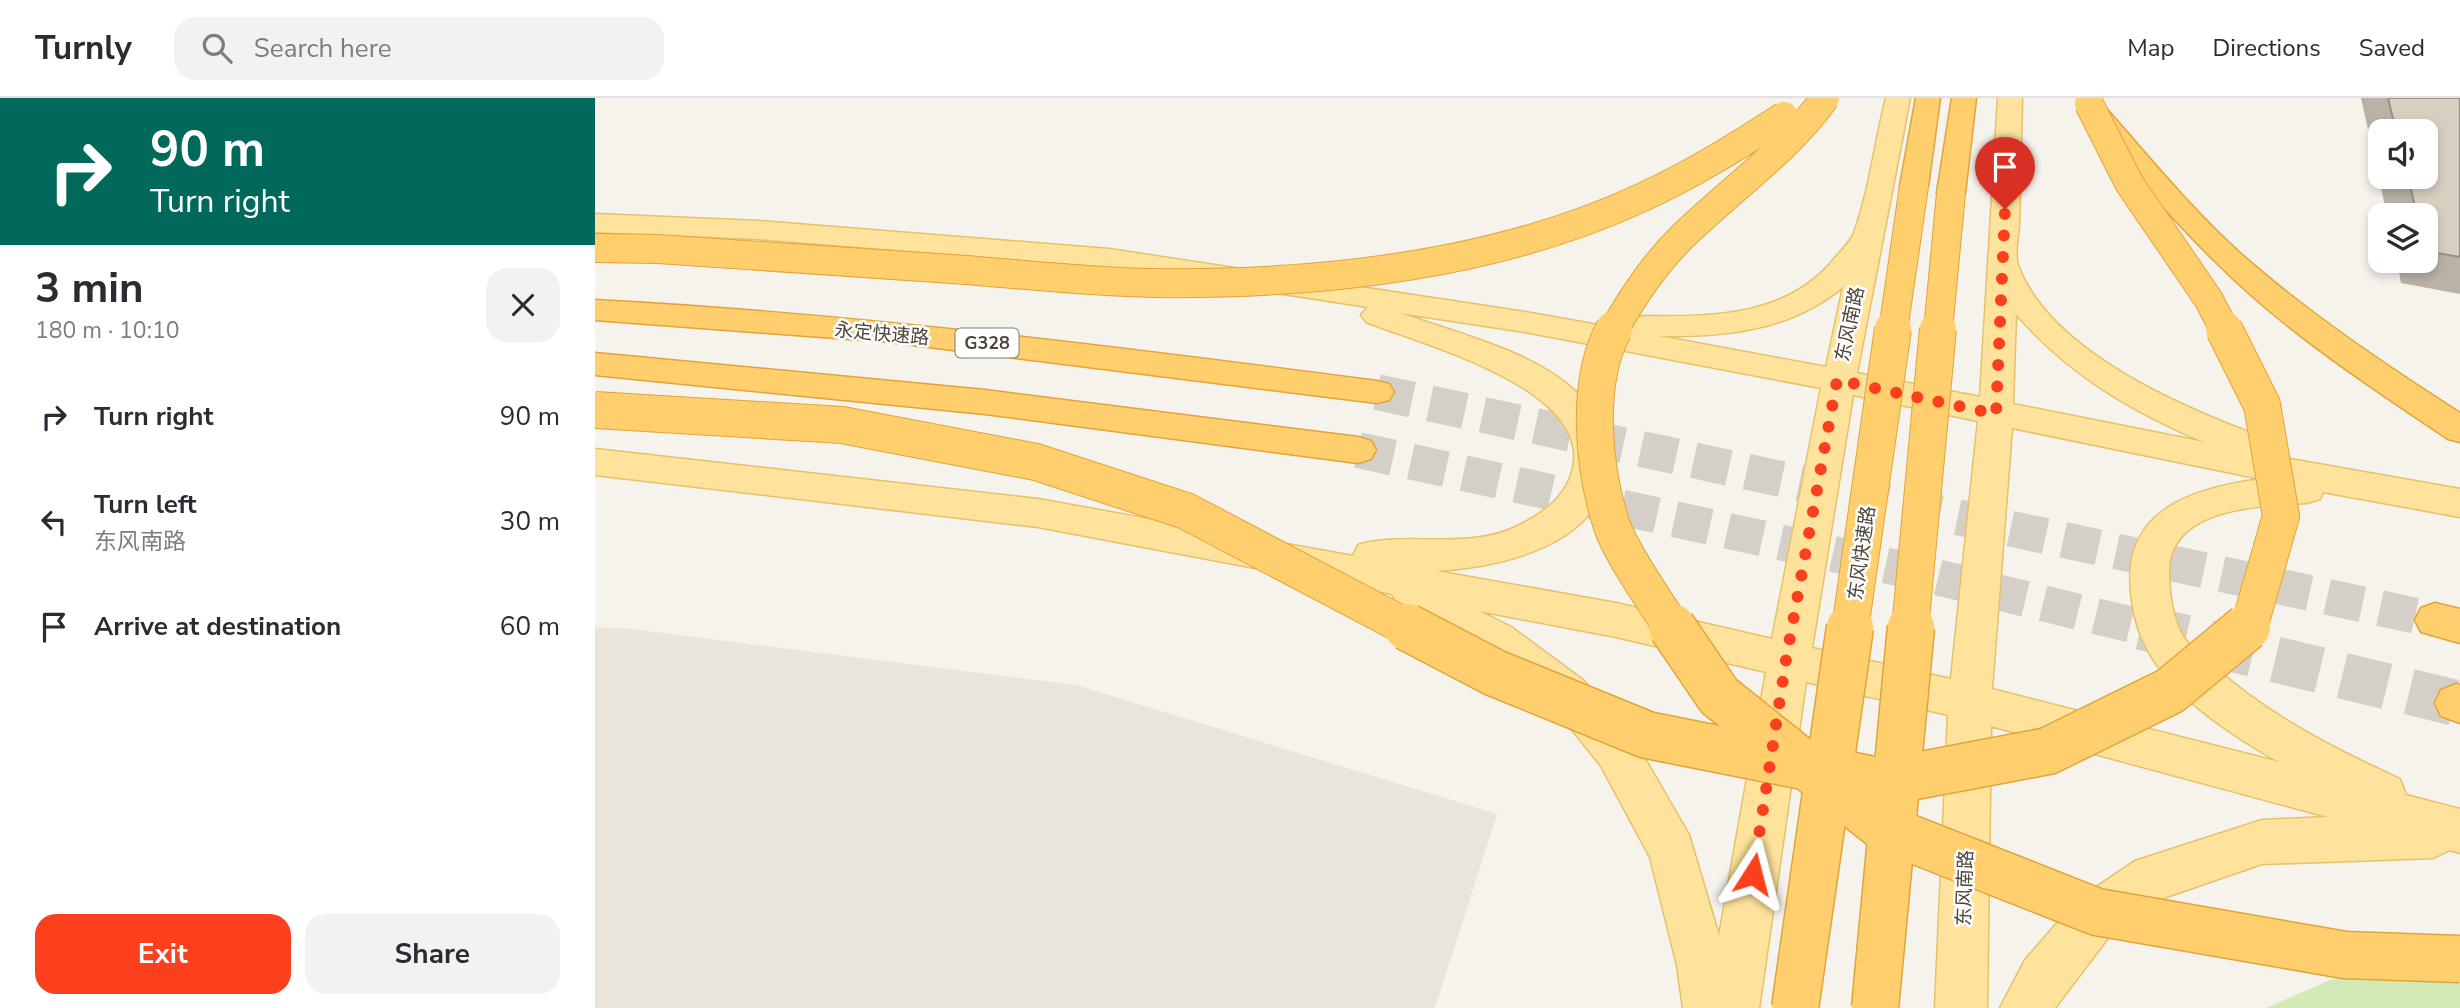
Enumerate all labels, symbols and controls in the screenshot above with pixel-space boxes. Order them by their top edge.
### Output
search box [174,17,664,80]
text: Turnly [35,26,132,71]
icon: search [198,29,236,67]
text: Search here [254,31,392,66]
text: Map [2127,32,2174,64]
text: Directions [2212,32,2321,64]
text: Saved [2359,32,2425,64]
text: 90 m [150,116,265,183]
map controls [2368,119,2438,273]
button: sound [2368,119,2438,189]
icon: right [35,126,126,217]
pin [1975,137,2035,209]
icon: arrive [1986,148,2024,186]
text: Turn right [150,180,290,223]
button: layers [2368,203,2438,273]
text: 3 min [35,260,144,317]
button: close [486,268,560,342]
street label: 东风南路 [1829,284,1871,364]
text: 180 m · 10:10 [35,315,180,346]
street label: 永定快速路 [833,317,930,351]
road number: G328 [955,328,1019,358]
icon: right [35,398,73,436]
text: Turn right [94,399,213,434]
text: 90 m [500,399,560,434]
text: Turn left [94,487,197,522]
icon: left [35,503,73,541]
text: 30 m [500,504,560,539]
street label: 东风快速路 [1843,504,1881,602]
text: 东风南路 [94,526,186,557]
icon: arrive [35,608,73,646]
text: Arrive at destination [94,609,341,644]
text: 60 m [500,609,560,644]
position arrow [1716,837,1790,911]
street label: 东风南路 [1951,850,1979,926]
button: Exit [35,914,291,994]
button: Share [305,914,560,994]

